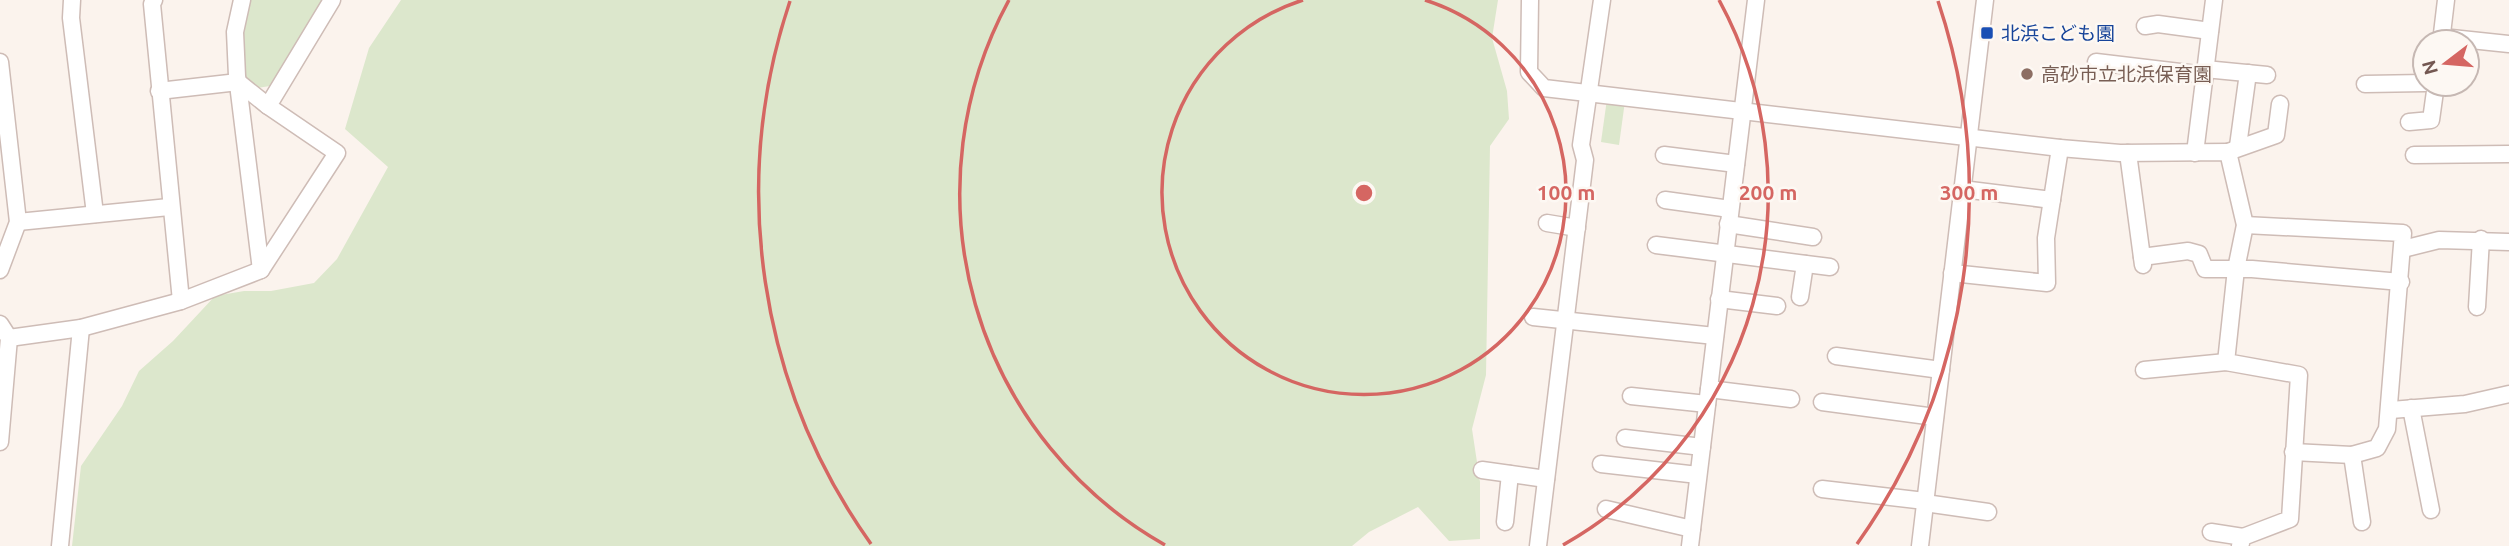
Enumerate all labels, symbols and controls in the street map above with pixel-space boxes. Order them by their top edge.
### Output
place label: 北浜こども園 [2001,22,2115,44]
marker: 北浜こども園 [1979,25,1995,41]
north arrow [2411,28,2481,98]
text: N [2417,58,2442,78]
place label: 高砂市立北浜保育園 [2041,63,2212,85]
marker: 高砂市立北浜保育園 [2019,66,2035,82]
text: 100 m [1537,180,1595,204]
text: 200 m [1739,180,1797,204]
text: 300 m [1940,180,1998,204]
centre of rings [1352,181,1376,205]

